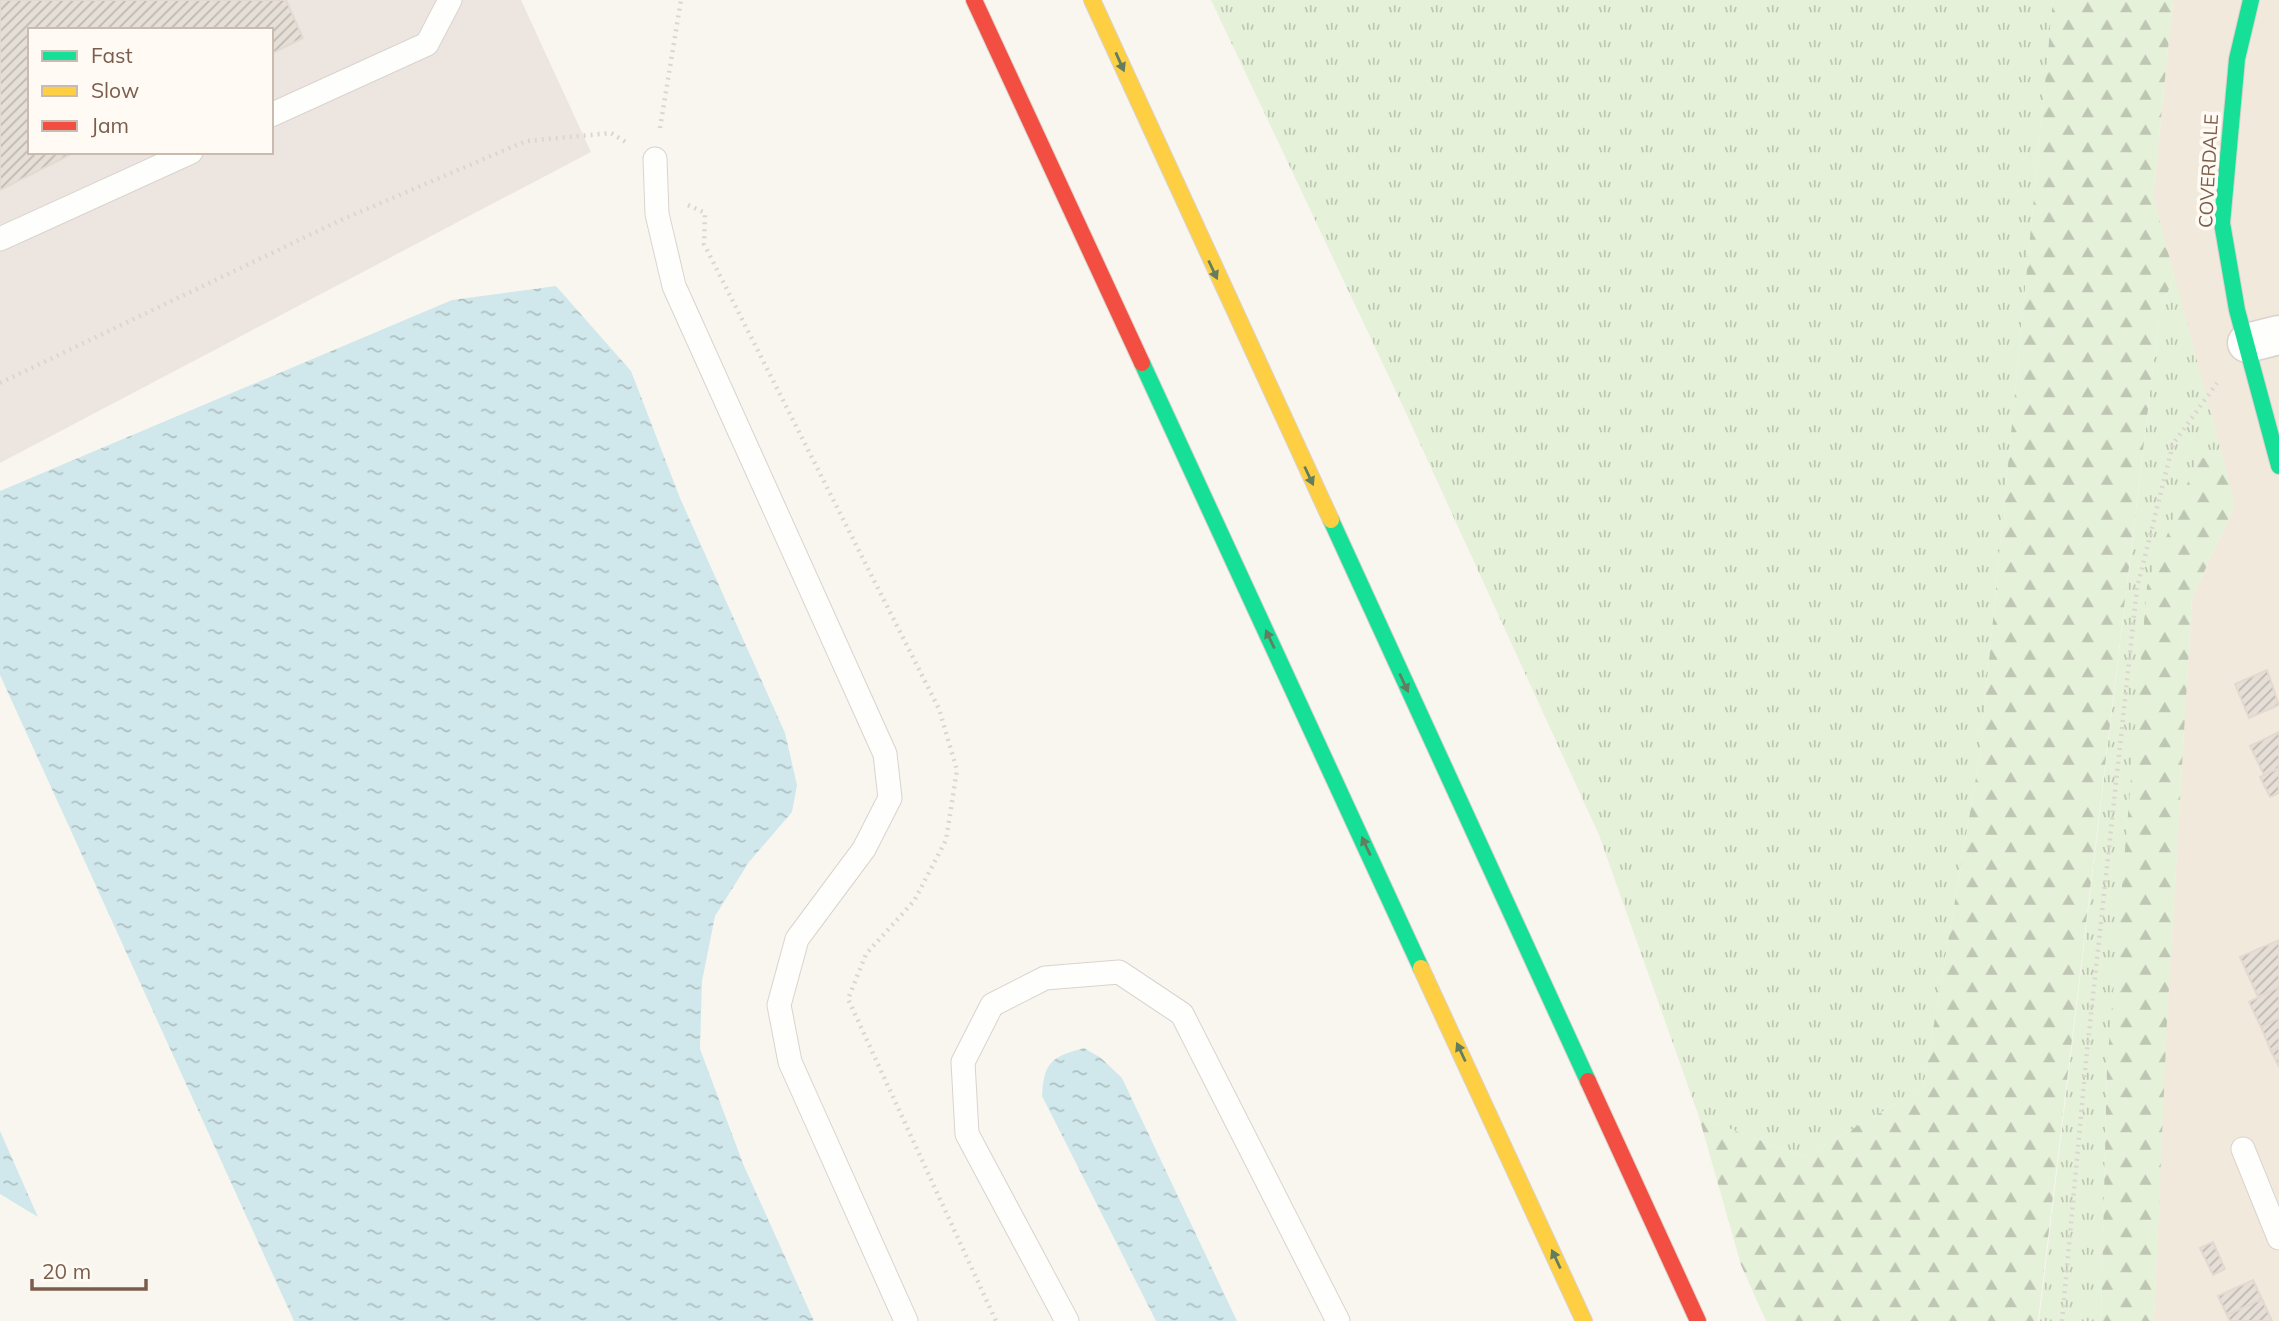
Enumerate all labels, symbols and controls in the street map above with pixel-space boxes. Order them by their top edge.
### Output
legend [28,28,273,154]
text: Fast [91,42,133,68]
one-way arrow [1114,52,1126,72]
text: Slow [91,77,139,103]
text: Jam [91,112,129,138]
street label: COVERDALE [2193,113,2223,229]
one-way arrow [1208,259,1219,280]
one-way arrow [1303,466,1315,486]
one-way arrow [1264,629,1276,649]
one-way arrow [1398,673,1410,693]
one-way arrow [1360,835,1371,856]
one-way arrow [1455,1042,1467,1062]
scale bar [32,1248,145,1292]
one-way arrow [1550,1249,1562,1269]
text: 20 m [42,1258,91,1284]

